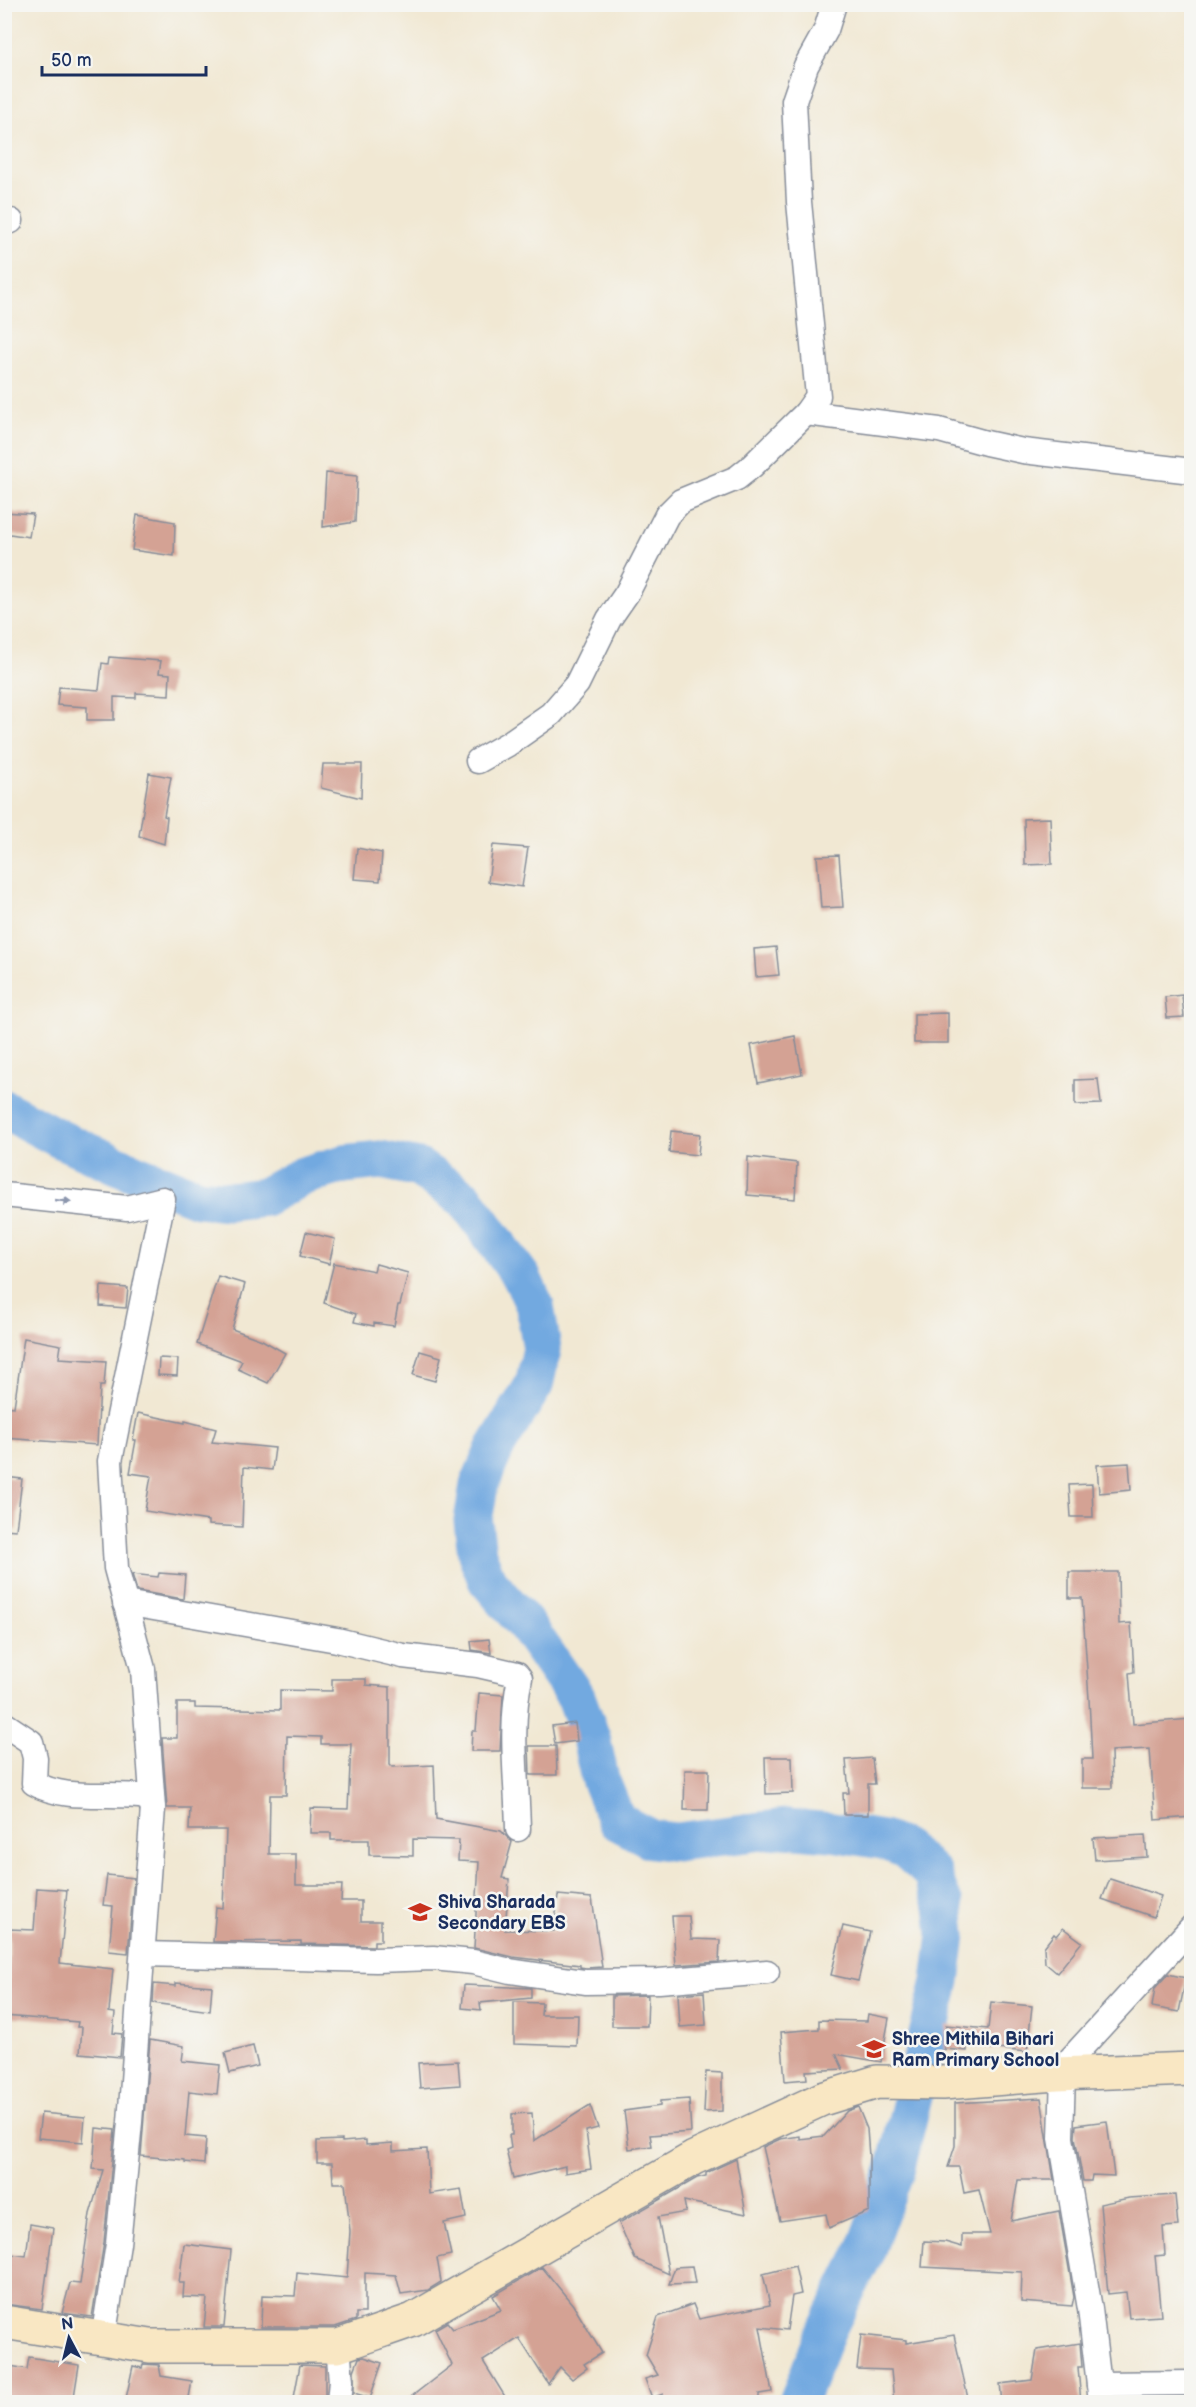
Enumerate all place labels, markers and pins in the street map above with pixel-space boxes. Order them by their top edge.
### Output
place label: Shiva Sharada Secondary EBS [438,1892,566,1934]
school or university icon: Shiva Sharada Secondary EBS [407,1899,433,1925]
place label: Shree Mithila Bihari Ram Primary School [892,2029,1059,2071]
school or university icon: Shree Mithila Bihari Ram Primary School [861,2036,887,2062]

